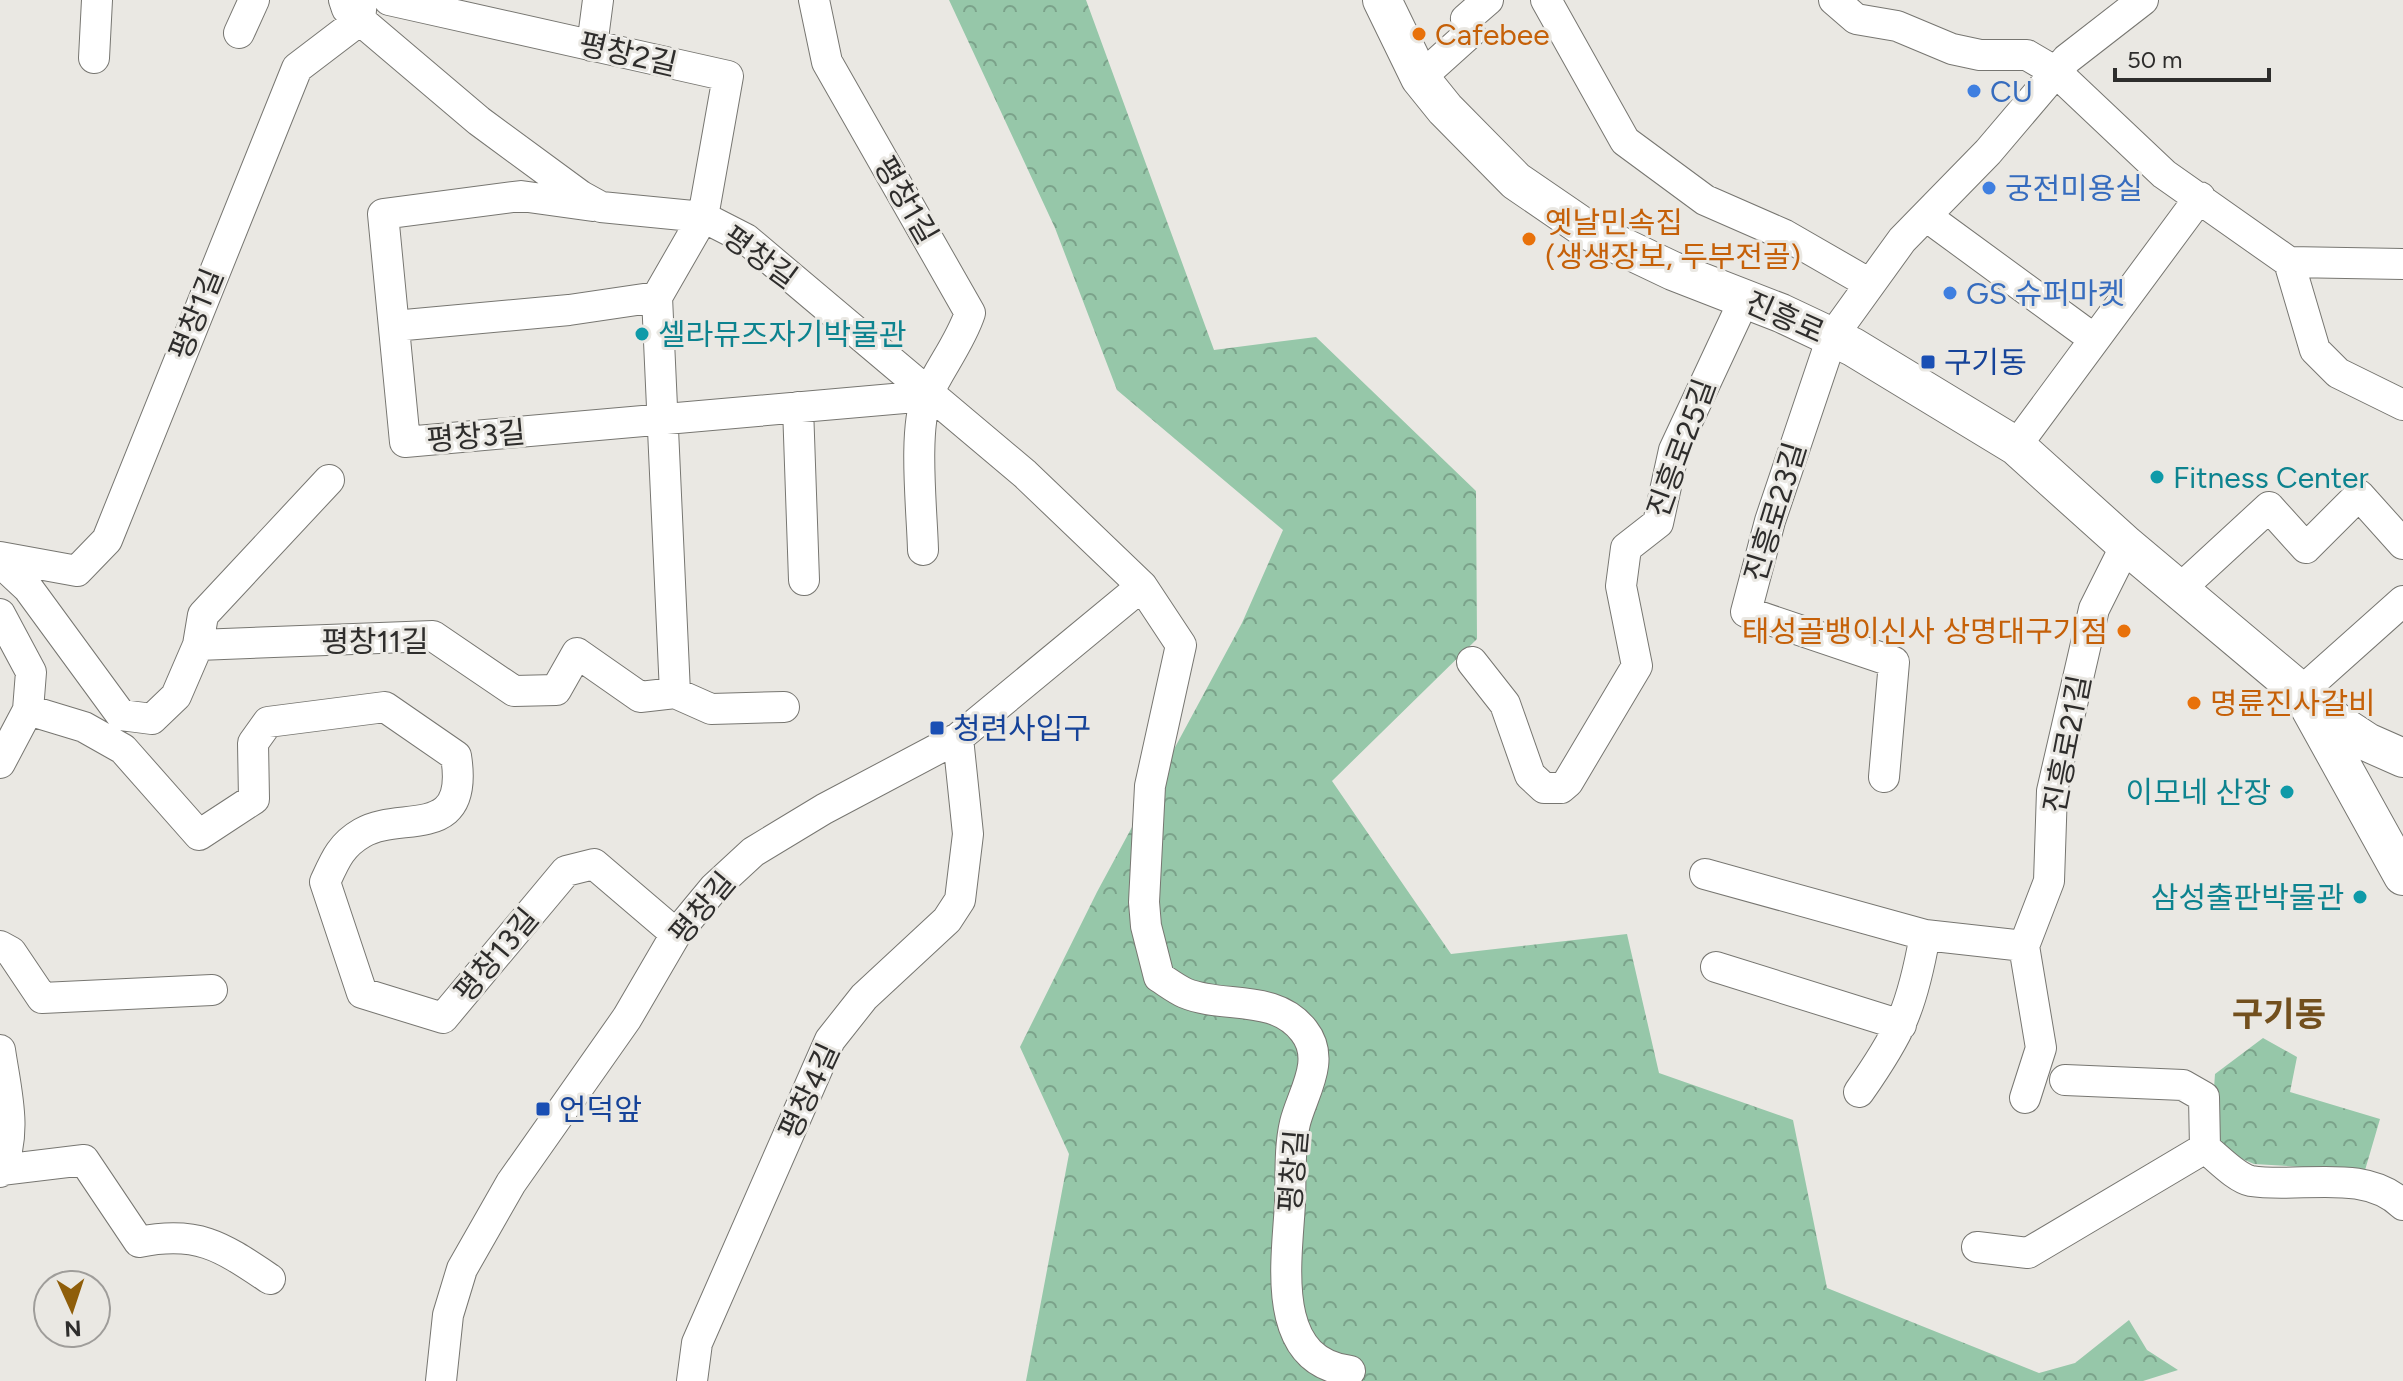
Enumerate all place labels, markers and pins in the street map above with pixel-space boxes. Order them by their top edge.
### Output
place label: Cafebee [1435,16,1550,53]
marker: Cafebee [1410,25,1428,43]
place label: CU [1990,73,2033,110]
marker: CU [1965,82,1983,100]
place label: 궁전미용실 [2005,170,2143,207]
marker: 궁전미용실 [1980,179,1998,197]
place label: 옛날민속집 (생생장보, 두부전골) [1545,204,1801,275]
marker: 옛날민속집 (생생장보, 두부전골) [1520,230,1538,248]
place label: GS 슈퍼마켓 [1966,275,2125,312]
marker: GS 슈퍼마켓 [1941,284,1959,302]
place label: 셀라뮤즈자기박물관 [658,316,906,353]
marker: 셀라뮤즈자기박물관 [633,325,651,343]
place label: 구기동 [1944,344,2027,381]
marker: 구기동 [1919,353,1937,371]
place label: Fitness Center [2173,459,2369,496]
marker: Fitness Center [2148,468,2166,486]
place label: 태성골뱅이신사 상명대구기점 [1742,613,2108,650]
marker: 태성골뱅이신사 상명대구기점 [2115,622,2133,640]
place label: 명륜진사갈비 [2210,685,2376,722]
marker: 명륜진사갈비 [2185,694,2203,712]
place label: 청련사입구 [953,710,1091,747]
marker: 청련사입구 [928,719,946,737]
place label: 이모네 산장 [2126,774,2271,811]
marker: 이모네 산장 [2278,783,2296,801]
place label: 삼성출판박물관 [2151,879,2344,916]
marker: 삼성출판박물관 [2351,888,2369,906]
place label: 언덕앞 [559,1091,642,1128]
marker: 언덕앞 [534,1100,552,1118]

